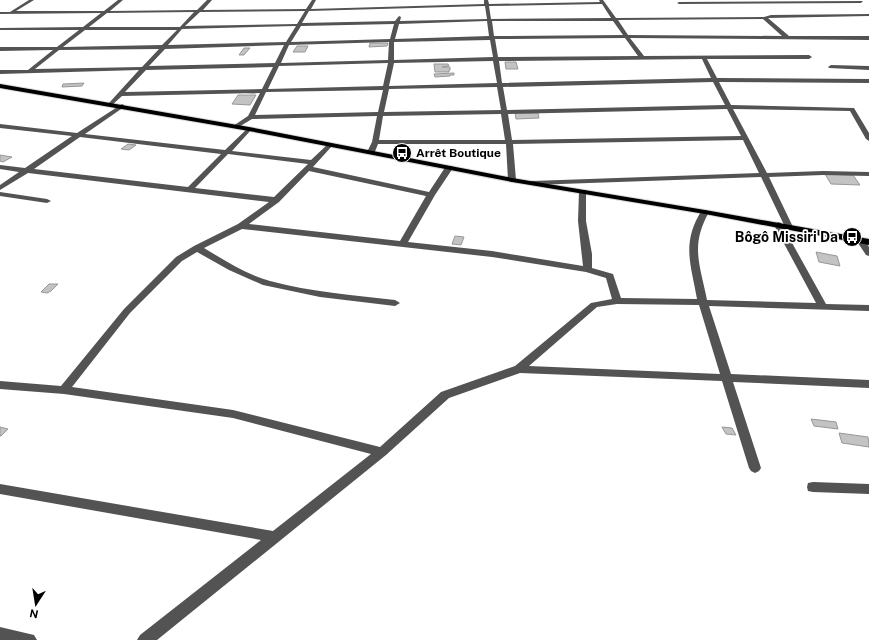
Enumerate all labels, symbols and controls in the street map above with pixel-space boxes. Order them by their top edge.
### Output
bus stop icon: Arrêt Boutique [391,142,413,164]
place label: Arrêt Boutique [416,146,501,160]
bus stop icon: Bôgô Missiri Da [841,226,863,248]
place label: Bôgô Missiri Da [735,229,838,245]
north arrow [16,584,56,624]
text: N [28,607,39,621]

